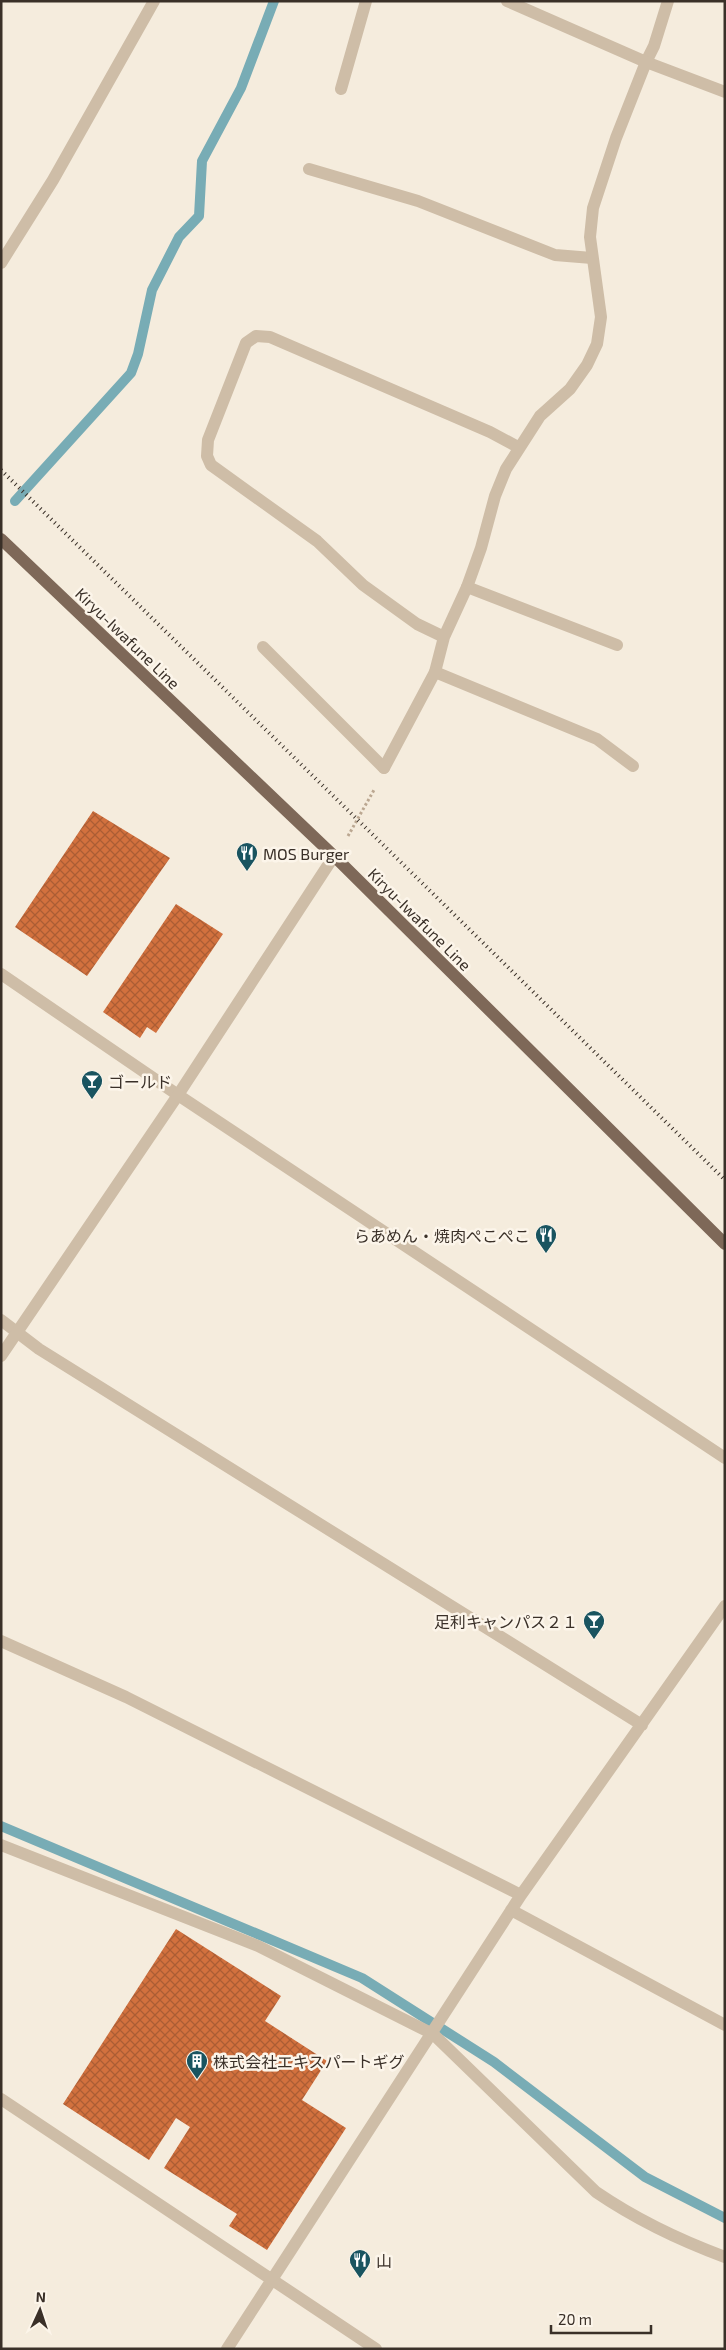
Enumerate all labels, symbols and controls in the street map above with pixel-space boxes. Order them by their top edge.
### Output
street label: Kiryu-Iwafune Line [72,583,184,693]
restaurant icon: MOS Burger [235,841,259,872]
place label: MOS Burger [263,844,350,863]
street label: Kiryu-Iwafune Line [365,864,475,974]
bar icon: ゴールド [80,1069,104,1100]
place label: ゴールド [108,1072,172,1091]
restaurant icon: らあめん・焼肉ぺこぺこ [534,1223,558,1254]
place label: らあめん・焼肉ぺこぺこ [354,1226,530,1245]
bar icon: 足利キャンパス２１ [582,1609,606,1640]
place label: 足利キャンパス２１ [434,1612,578,1631]
building icon: 株式会社エキスパートギグ [185,2049,209,2080]
place label: 株式会社エキスパートギグ [213,2052,405,2071]
restaurant icon: 山 [348,2248,372,2279]
place label: 山 [376,2251,392,2270]
north arrow [15,2285,65,2335]
text: N [35,2288,46,2305]
scale bar [551,2302,651,2334]
text: 20 m [558,2310,592,2328]

